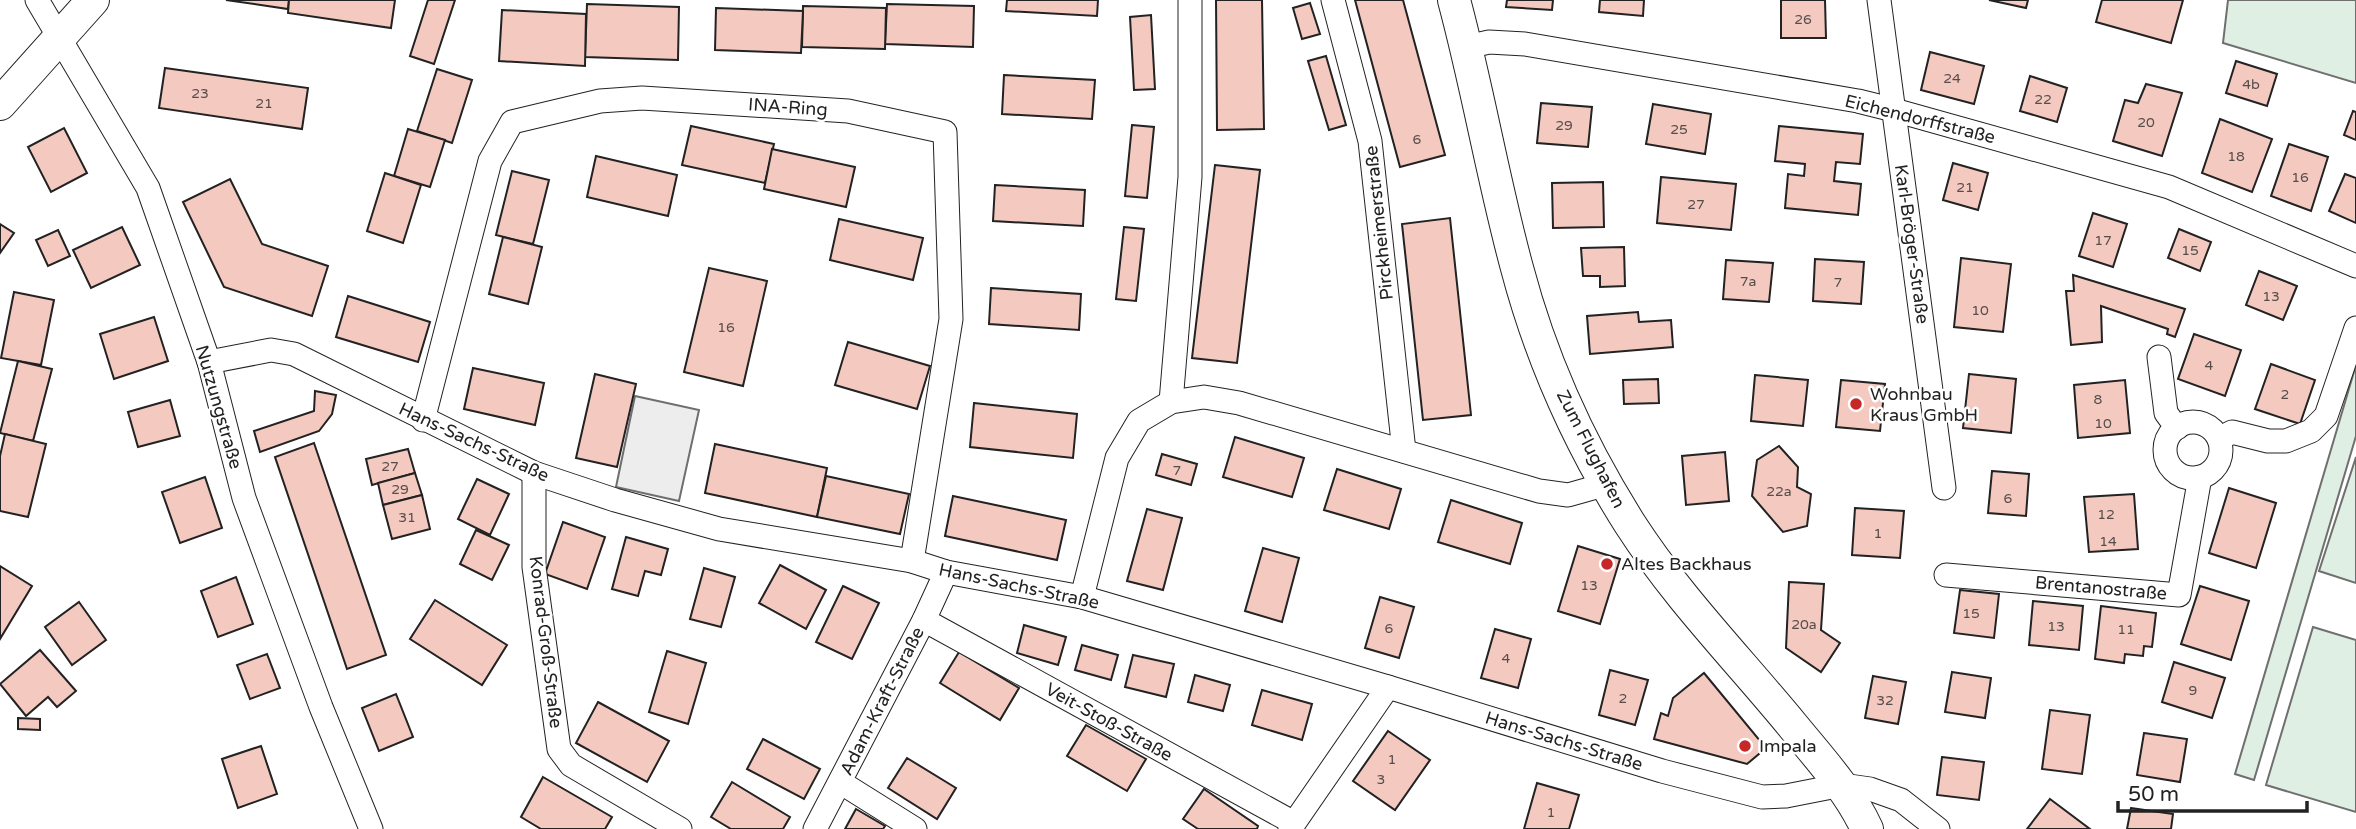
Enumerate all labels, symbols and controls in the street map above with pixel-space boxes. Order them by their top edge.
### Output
house number: 26 [1794,11,1812,28]
house number: 24 [1943,70,1961,87]
house number: 4b [2242,76,2260,93]
house number: 23 [191,85,209,102]
street label: Eichendorffstraße [1842,90,1998,148]
house number: 22 [2034,91,2052,108]
street label: INA-Ring [747,93,829,121]
house number: 21 [255,95,273,112]
house number: 20 [2137,114,2155,131]
house number: 29 [1555,117,1573,134]
house number: 25 [1670,121,1688,138]
house number: 6 [1413,131,1422,148]
street label: Pirckheimerstraße [1360,145,1398,301]
house number: 18 [2227,148,2245,165]
street label: Karl-Bröger-Straße [1890,163,1934,325]
house number: 16 [2291,169,2309,186]
house number: 21 [1956,179,1974,196]
house number: 27 [1687,196,1705,213]
house number: 17 [2094,232,2112,249]
house number: 15 [2181,242,2199,259]
house number: 7a [1740,273,1756,290]
house number: 7 [1834,274,1842,291]
house number: 13 [2262,288,2280,305]
house number: 10 [1971,302,1989,319]
house number: 16 [717,319,735,336]
street label: Nutzungstraße [191,342,247,472]
house number: 4 [2205,357,2214,374]
place label: Wohnbau Kraus GmbH [1870,383,1978,426]
street label: Zum Flughafen [1552,386,1630,512]
house number: 2 [2281,386,2289,403]
house number: 8 [2094,391,2103,408]
marker: Wohnbau Kraus GmbH [1848,396,1864,412]
street label: Hans-Sachs-Straße [395,397,553,487]
house number: 10 [2094,415,2112,432]
house number: 27 [381,458,399,475]
house number: 7 [1173,462,1181,479]
house number: 29 [391,481,409,498]
house number: 22a [1766,483,1792,500]
house number: 6 [2004,490,2013,507]
house number: 12 [2097,506,2115,523]
house number: 31 [398,509,416,526]
house number: 1 [1874,525,1882,542]
house number: 14 [2099,533,2117,550]
place label: Altes Backhaus [1621,553,1752,575]
street label: Konrad-Groß-Straße [525,555,567,729]
marker: Altes Backhaus [1599,556,1615,572]
street label: Hans-Sachs-Straße [937,558,1101,614]
street label: Brentanostraße [2034,571,2168,605]
house number: 13 [1580,577,1598,594]
house number: 15 [1962,605,1980,622]
house number: 20a [1791,616,1817,633]
house number: 13 [2047,618,2065,635]
house number: 6 [1385,620,1394,637]
house number: 11 [2117,621,2135,638]
street label: Adam-Kraft-Straße [835,623,929,779]
house number: 4 [1502,650,1511,667]
street label: Veit-Stoß-Straße [1042,678,1176,766]
house number: 9 [2189,682,2197,699]
house number: 2 [1619,690,1627,707]
house number: 32 [1876,692,1894,709]
street label: Hans-Sachs-Straße [1483,707,1645,775]
place label: Impala [1759,735,1817,757]
marker: Impala [1737,738,1753,754]
house number: 1 [1388,751,1396,768]
scale bar [2118,770,2307,814]
house number: 3 [1377,771,1385,788]
text: 50 m [2128,782,2179,807]
house number: 1 [1547,804,1555,821]

